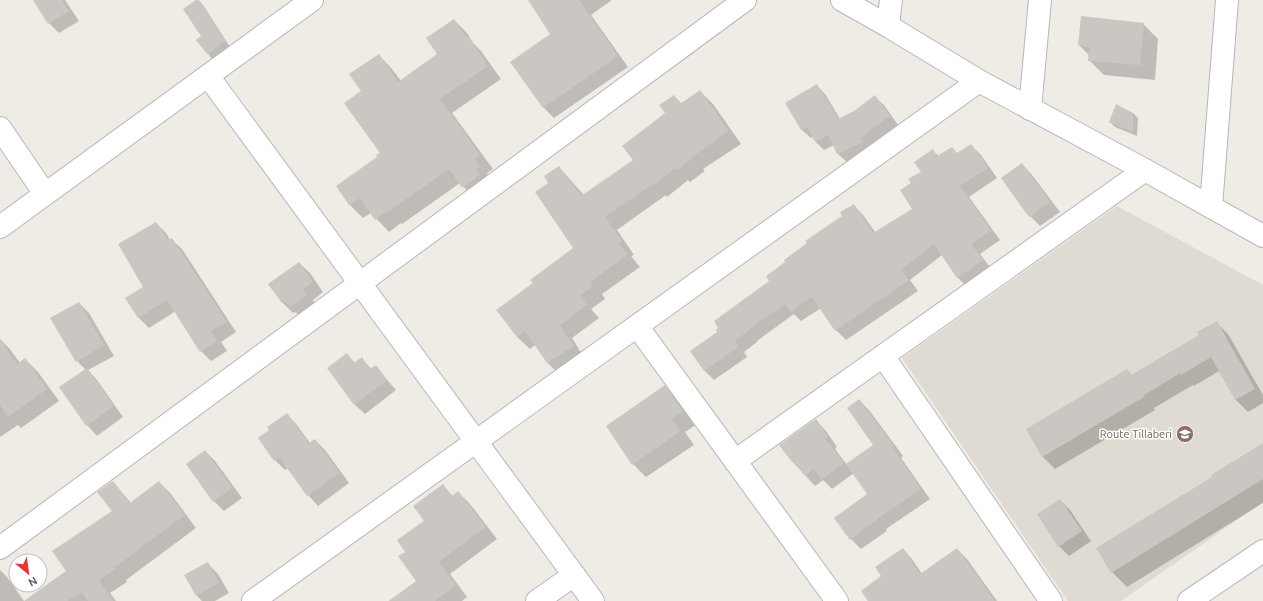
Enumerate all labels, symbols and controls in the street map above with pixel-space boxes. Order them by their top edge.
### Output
school or university icon: Route Tillaberi [1175,424,1195,444]
place label: Route Tillaberi [1100,428,1172,440]
north arrow [8,553,48,593]
text: N [26,575,39,589]

